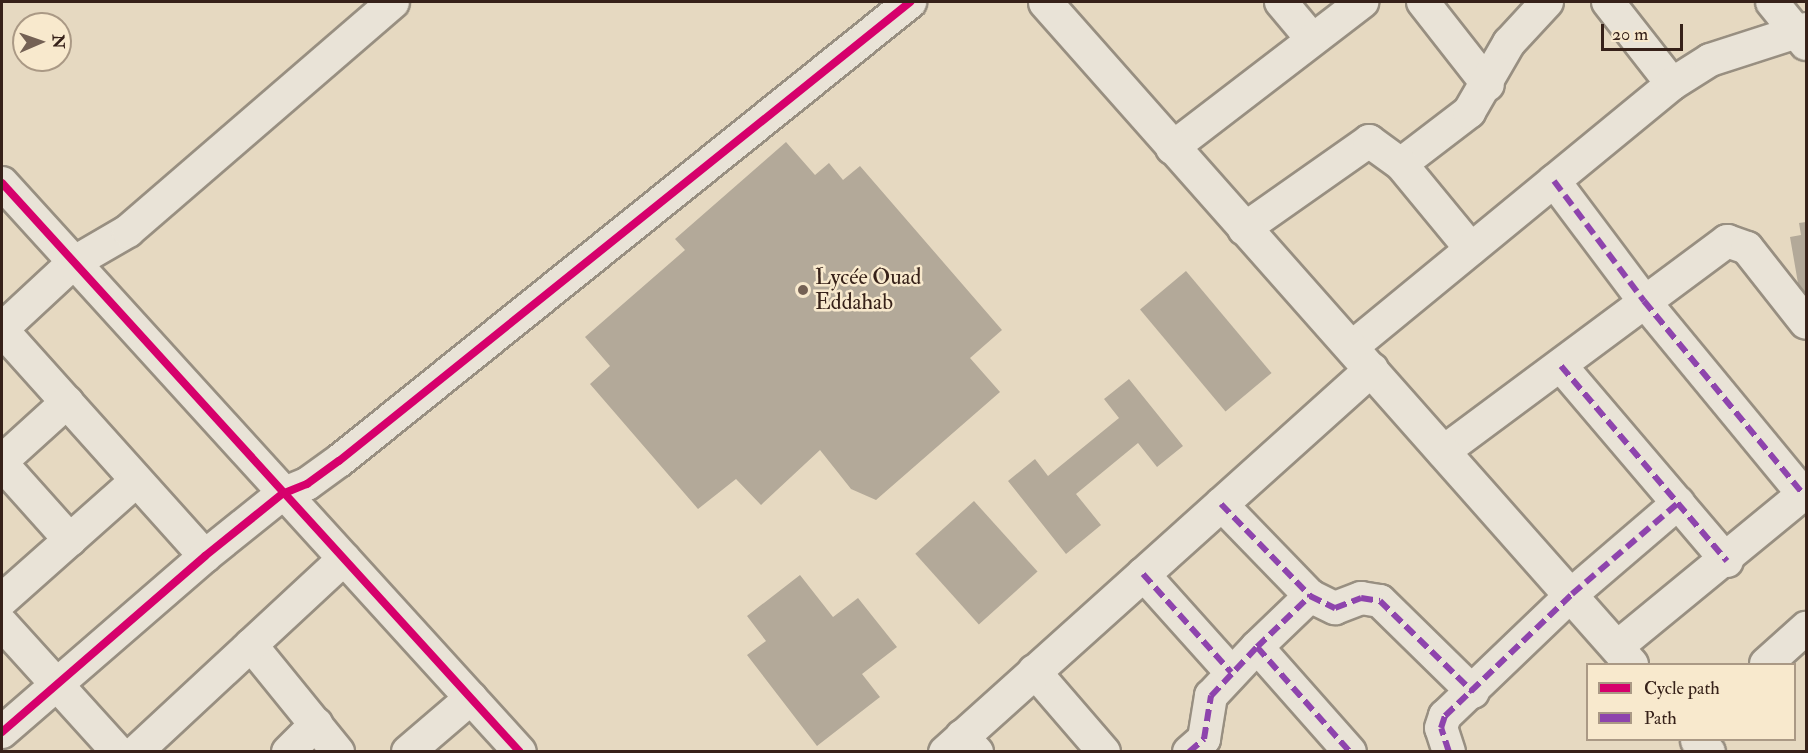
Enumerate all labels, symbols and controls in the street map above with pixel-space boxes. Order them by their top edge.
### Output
north arrow [12,12,72,72]
scale bar [1604,12,1686,50]
text: 20 m [1612,23,1648,46]
text: N [48,34,68,49]
place label: Lycée Ouad Eddahab [815,264,921,316]
marker: Lycée Ouad Eddahab [796,283,810,297]
legend [1586,663,1796,741]
text: Cycle path [1644,677,1720,700]
text: Path [1644,707,1677,730]

